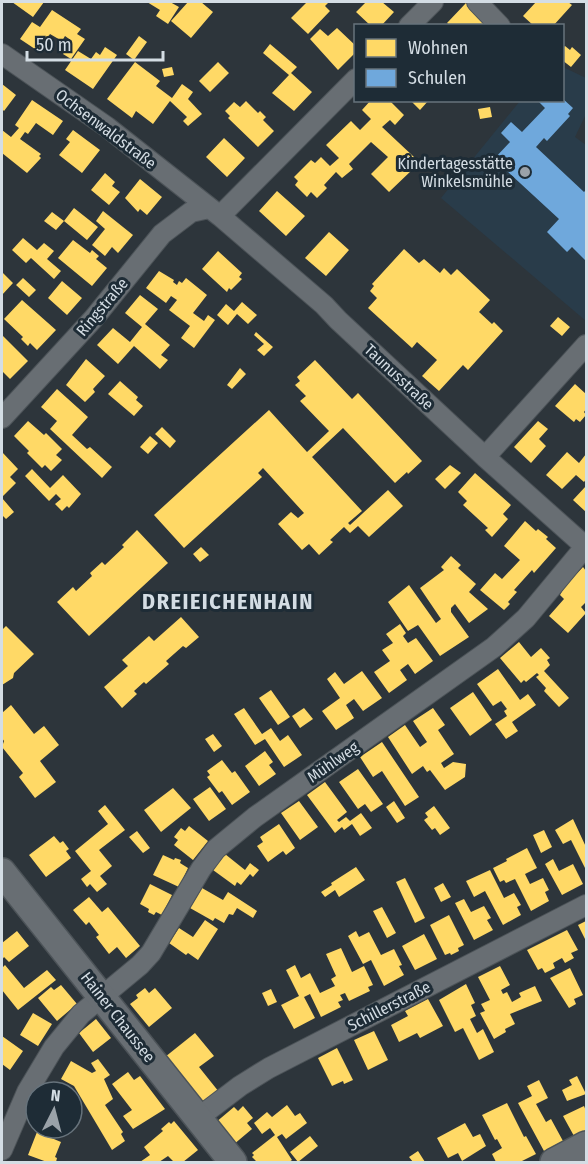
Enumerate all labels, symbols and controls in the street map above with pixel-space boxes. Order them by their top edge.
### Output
scale bar [27,24,164,62]
legend [354,24,564,102]
text: 50 m [36,34,72,56]
text: Wohnen [408,37,468,59]
text: Schulen [408,67,467,89]
street label: Ochsenwaldstraße [52,85,160,173]
place label: Kindertagesstätte Winkelsmühle [397,154,513,191]
marker: Kindertagesstätte Winkelsmühle [518,165,532,179]
street label: Ringstraße [72,274,132,340]
street label: Taunusstraße [360,340,438,414]
district label: DREIEICHENHAIN [142,588,314,615]
street label: Mühlweg [304,737,363,787]
street label: Hainer Chaussee [77,968,159,1066]
street label: Schillerstraße [344,977,434,1035]
north arrow [24,1080,84,1140]
text: N [50,1086,61,1106]

